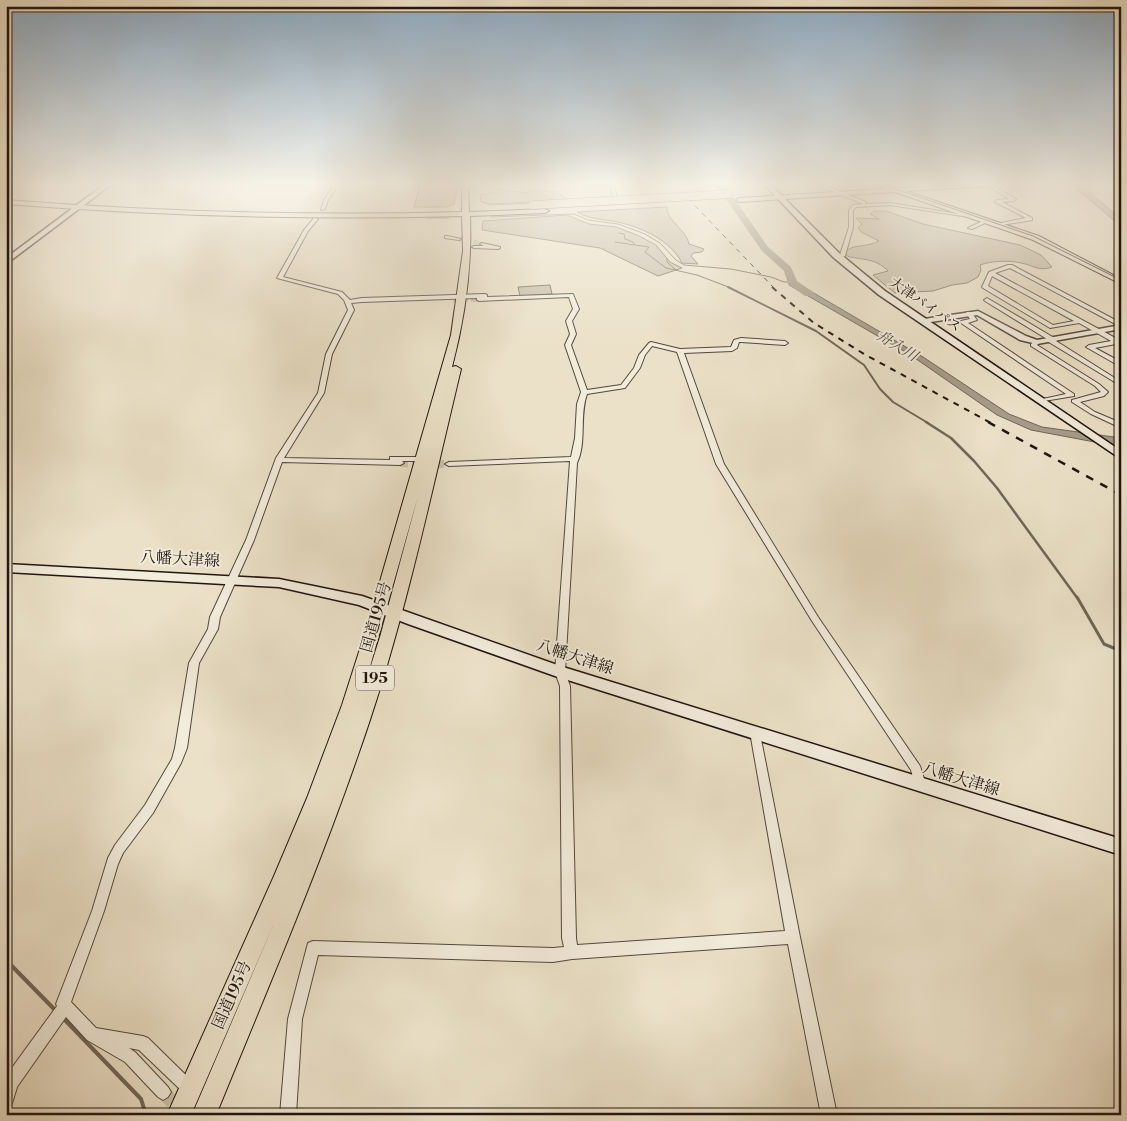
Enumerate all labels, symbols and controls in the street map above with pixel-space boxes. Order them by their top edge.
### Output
street label: 大津バイパス [886,274,964,336]
water label: 舟入川 [873,326,923,367]
street label: 八幡大津線 [140,547,220,571]
street label: 国道195号 [356,579,396,655]
street label: 八幡大津線 [534,635,616,679]
road number: 195 [356,666,394,690]
street label: 八幡大津線 [920,758,1002,800]
street label: 国道195号 [208,958,256,1032]

